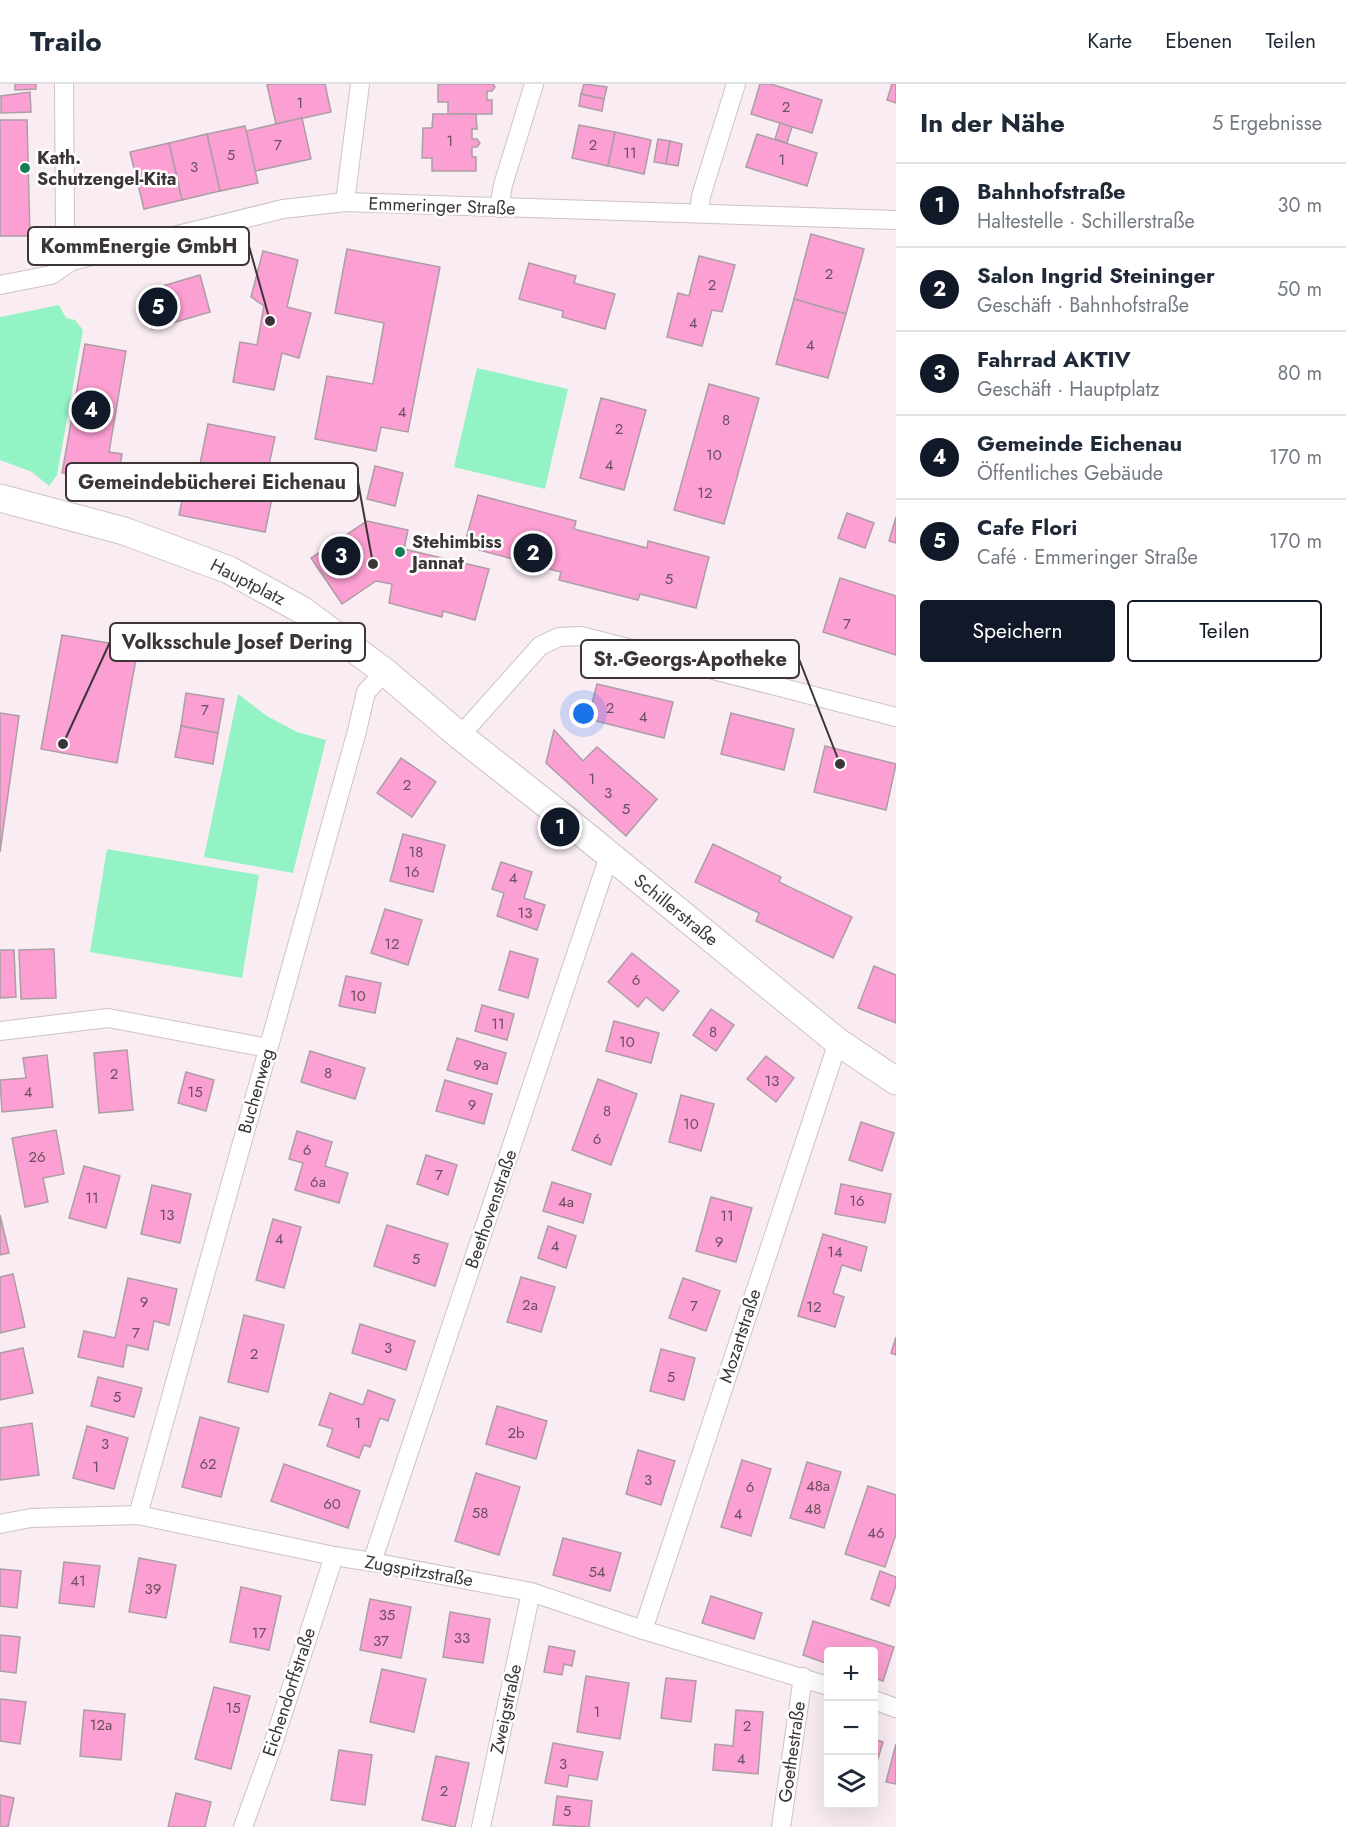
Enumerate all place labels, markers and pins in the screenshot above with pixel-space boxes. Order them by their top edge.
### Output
place label: Kath. Schutzengel-Kita [37,145,176,192]
marker: Kath. Schutzengel-Kita [18,161,32,175]
callout: KommEnergie GmbH [28,227,249,265]
pin: 5 [138,284,178,330]
pin: 4 [72,388,110,432]
callout: Gemeindebücherei Eichenau [66,463,358,501]
place label: Stehimbiss Jannat [409,529,502,576]
pin: 2 [514,530,552,576]
pin: 3 [322,534,360,578]
marker: Stehimbiss Jannat [393,545,407,559]
callout: Volksschule Josef Dering [110,623,365,661]
callout: St.-Georgs-Apotheke [581,640,799,678]
pin: 1 [540,804,580,850]

